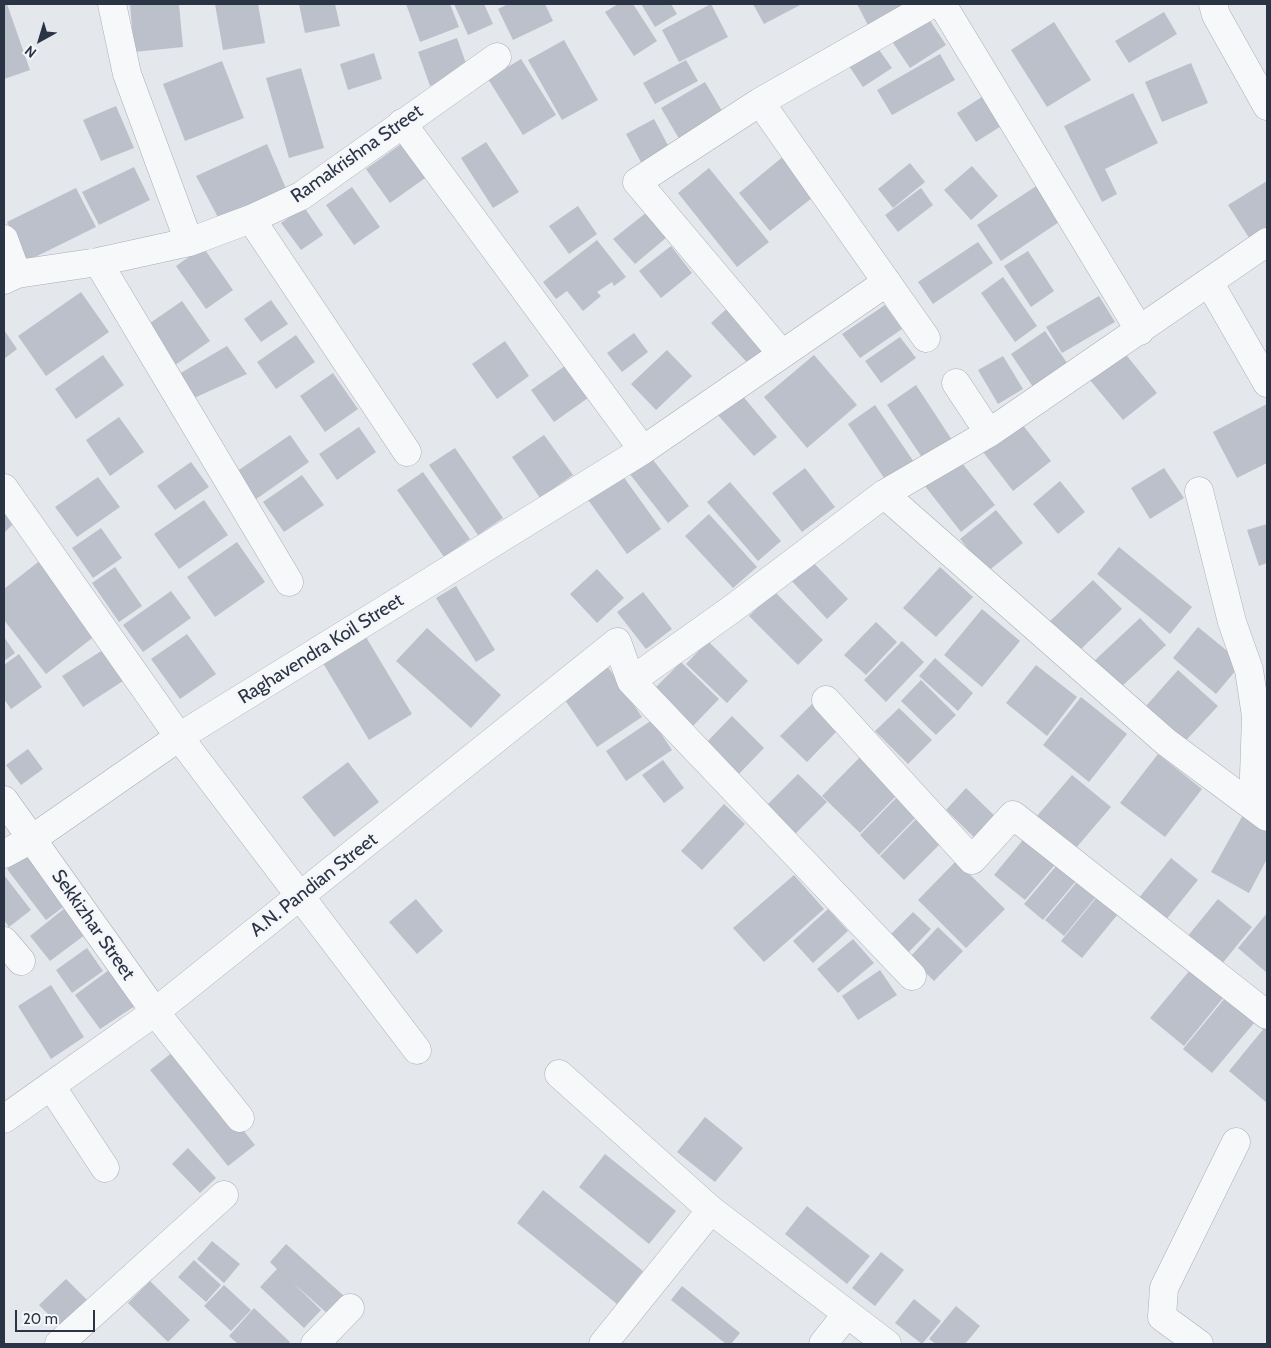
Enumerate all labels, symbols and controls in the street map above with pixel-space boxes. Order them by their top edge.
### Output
north arrow [15,15,65,65]
text: N [21,42,40,62]
street label: Ramakrishna Street [287,100,427,208]
street label: Raghavendra Koil Street [234,589,408,709]
street label: A.N. Pandian Street [246,828,382,942]
street label: Sekkizhar Street [47,865,139,985]
scale bar [18,1300,98,1332]
text: 20 m [23,1310,58,1328]

